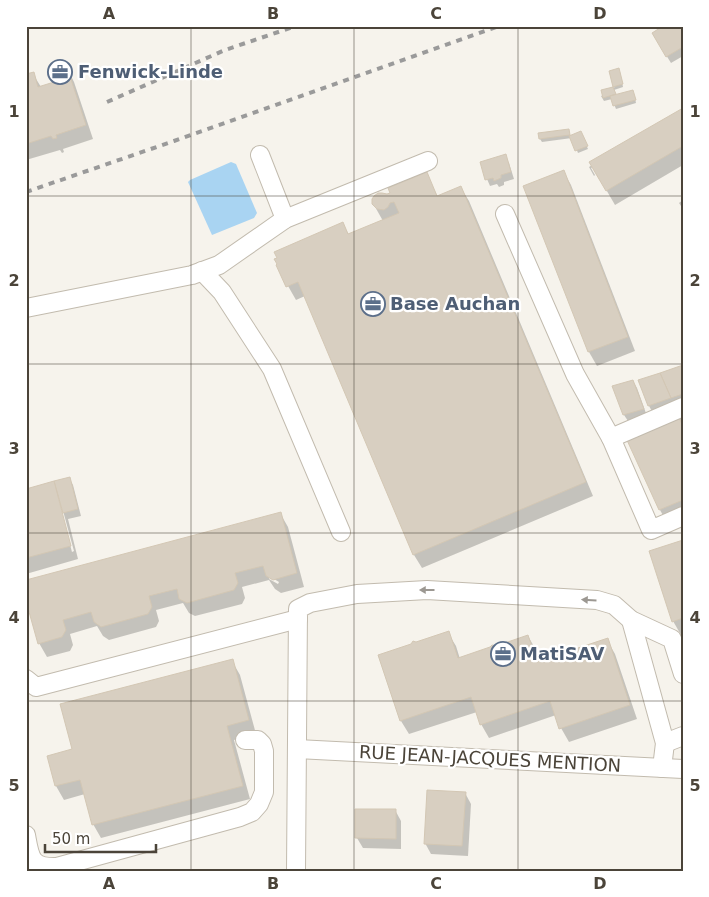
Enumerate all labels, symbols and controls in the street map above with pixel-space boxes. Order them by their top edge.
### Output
text: A [103,4,116,23]
text: B [267,4,279,23]
text: C [430,4,442,23]
text: D [593,4,607,23]
office icon: Fenwick-Linde [47,59,73,85]
place label: Fenwick-Linde [78,61,223,82]
text: 1 [8,102,20,121]
text: 1 [689,102,701,121]
text: 2 [8,271,20,290]
text: 2 [689,271,701,290]
office icon: Base Auchan [360,291,386,317]
place label: Base Auchan [390,293,520,314]
text: 3 [8,439,20,458]
text: 3 [689,439,701,458]
one-way arrow [418,586,434,594]
one-way arrow [580,595,596,603]
text: 4 [8,608,20,627]
text: 4 [689,608,701,627]
office icon: MatiSAV [490,641,516,667]
place label: MatiSAV [520,643,605,664]
street label: RUE JEAN-JACQUES MENTION [358,741,622,776]
text: 5 [8,776,20,795]
text: 5 [689,776,701,795]
scale bar [45,822,156,854]
text: 50 m [52,830,90,848]
text: A [103,874,116,893]
text: B [267,874,279,893]
text: C [430,874,442,893]
text: D [593,874,607,893]

